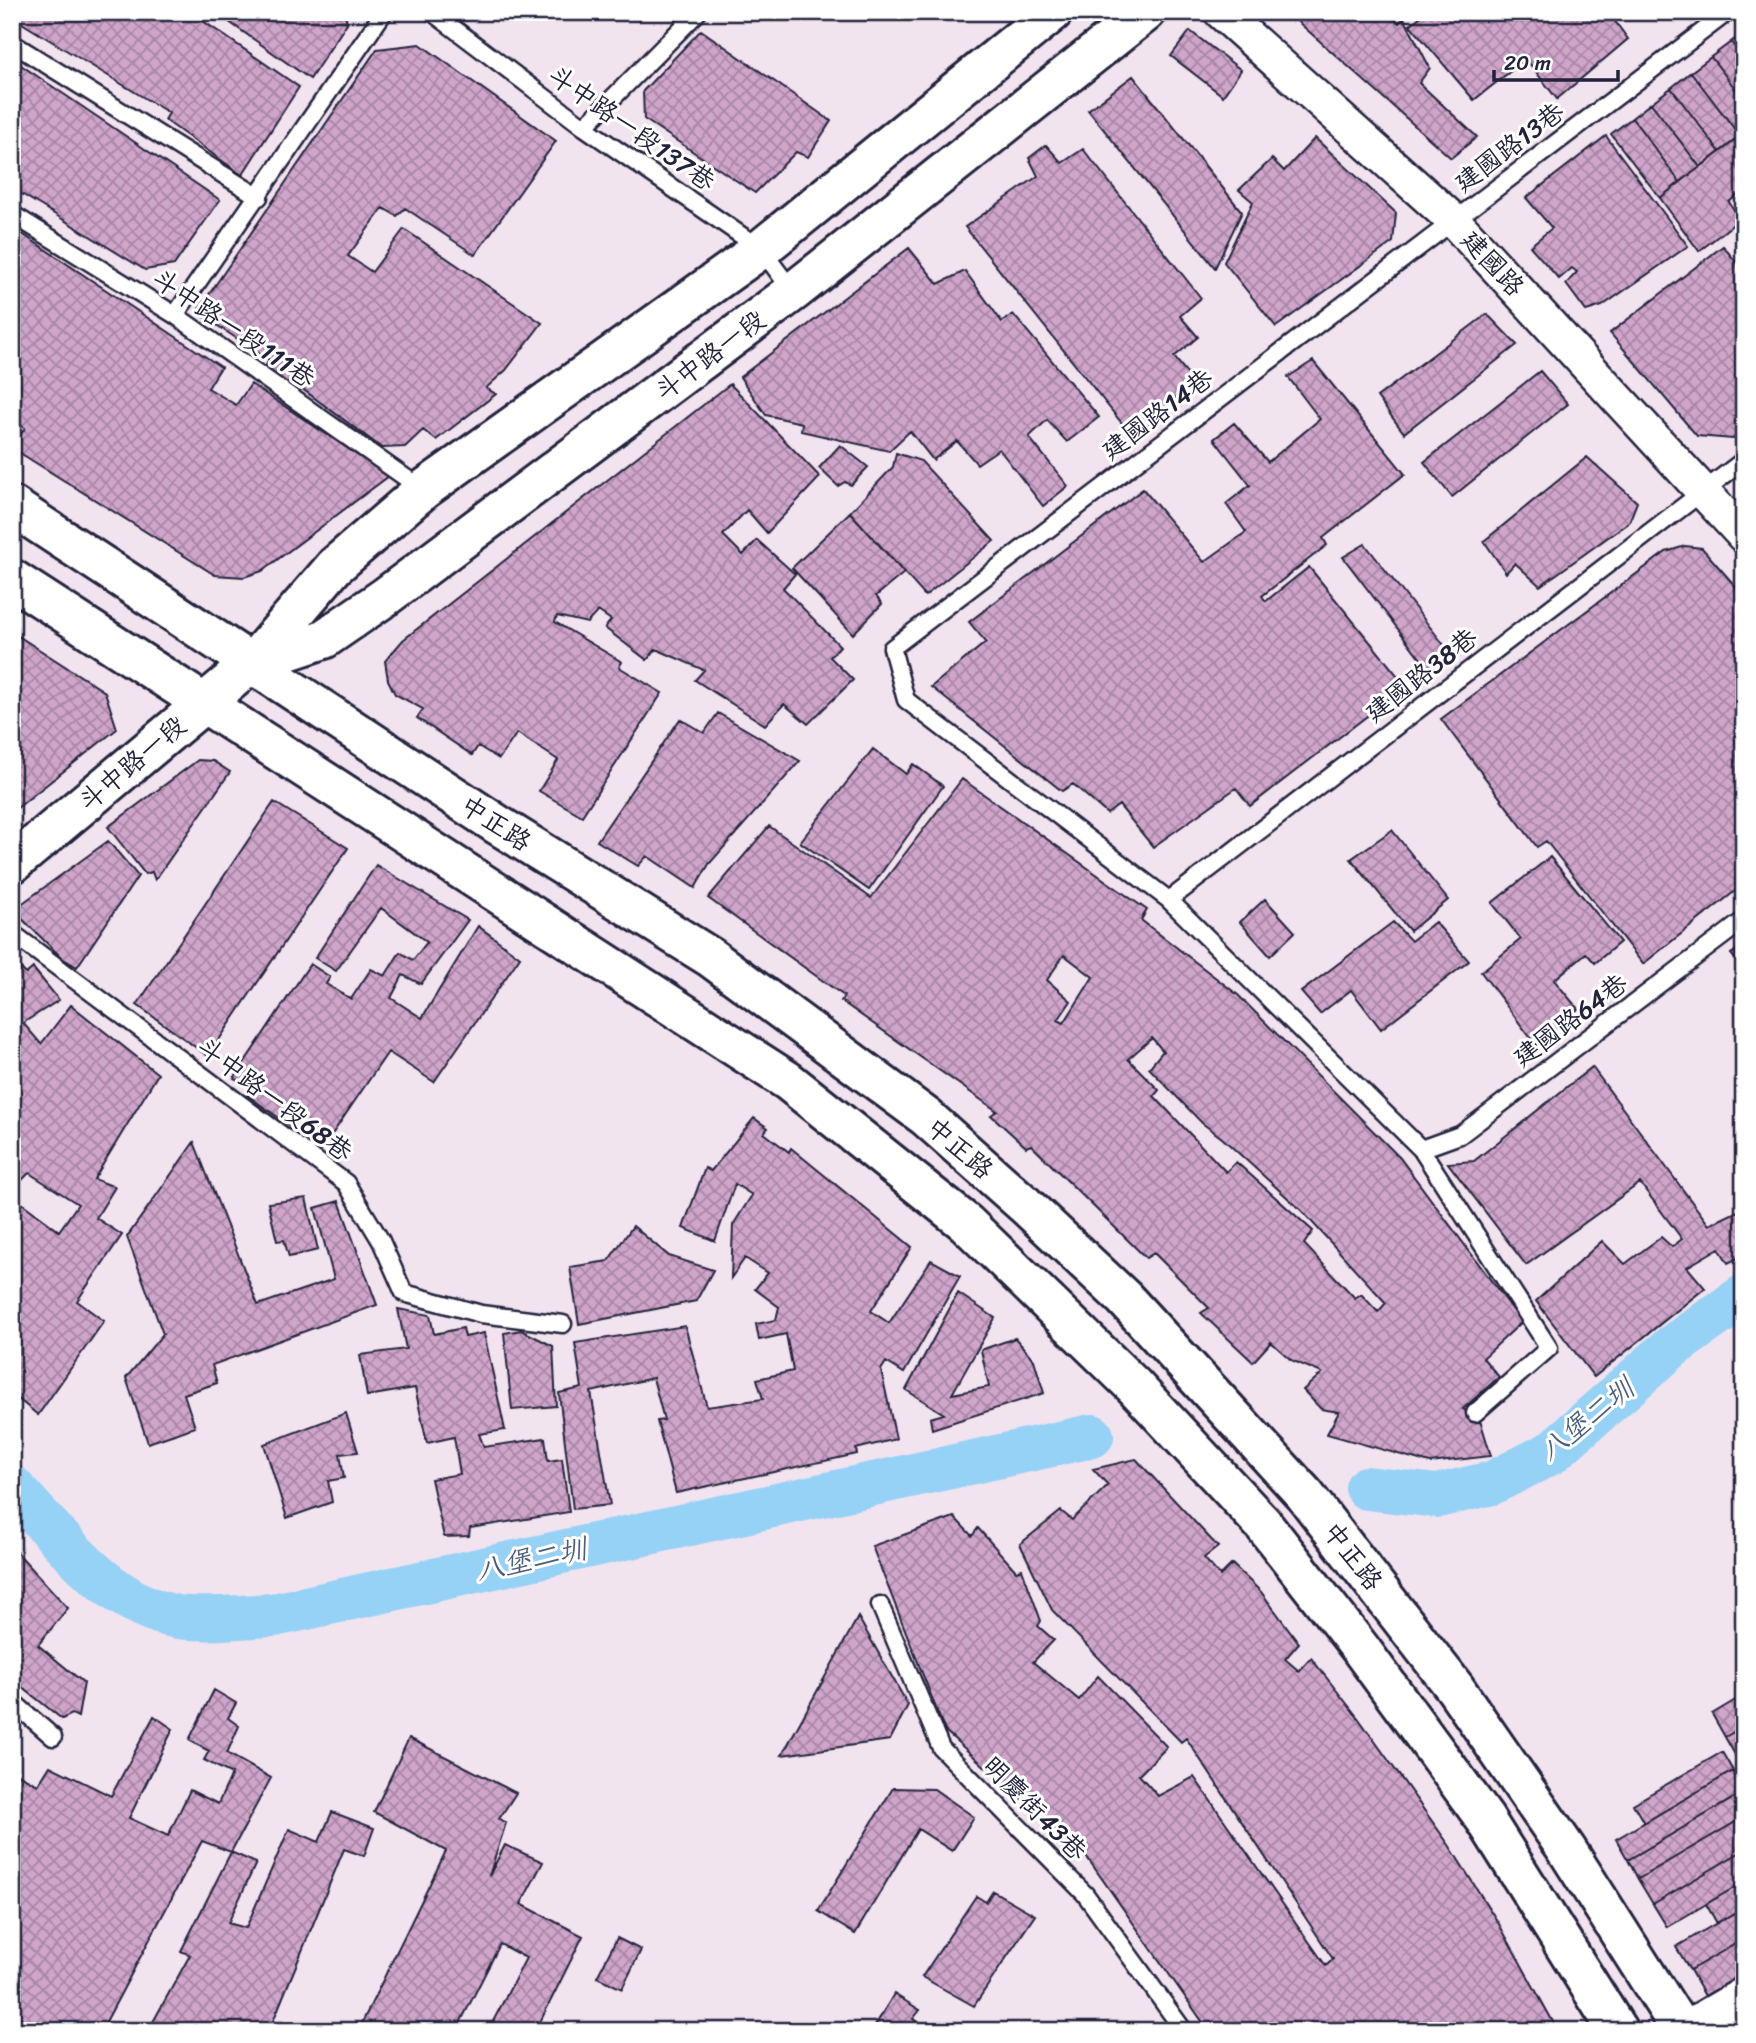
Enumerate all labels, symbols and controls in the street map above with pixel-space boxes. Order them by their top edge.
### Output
scale bar [1494,38,1618,82]
text: 20 m [1504,44,1551,82]
street label: 斗中路一段137巷 [538,53,726,203]
street label: 建國路13巷 [1443,90,1575,204]
street label: 建國路 [1450,219,1536,307]
street label: 斗中路一段111巷 [143,256,325,400]
street label: 斗中路一段 [644,298,776,412]
street label: 建國路14巷 [1091,356,1223,472]
street label: 建國路38巷 [1354,616,1488,734]
street label: 斗中路一段 [67,704,197,822]
street label: 中正路 [451,782,541,864]
street label: 建國路64巷 [1502,961,1638,1079]
street label: 斗中路一段68巷 [187,1025,363,1173]
street label: 中正路 [915,1105,1005,1191]
water label: 八堡二圳 [1527,1363,1648,1474]
street label: 中正路 [1311,1511,1395,1601]
water label: 八堡二圳 [471,1523,594,1595]
street label: 明慶街43巷 [971,1744,1099,1872]

